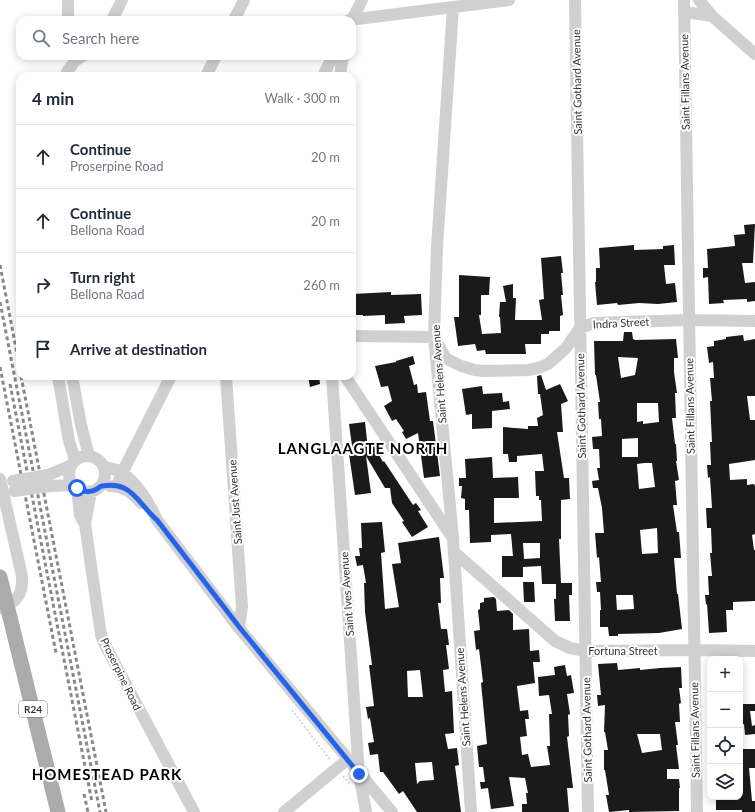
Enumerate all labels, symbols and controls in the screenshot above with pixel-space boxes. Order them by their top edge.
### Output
search box [16,16,356,60]
icon: search [30,27,52,49]
text: Search here [62,29,139,47]
street label: Saint Gothard Avenue [569,29,584,135]
street label: Saint Fillans Avenue [677,34,692,130]
text: 4 min [32,88,74,109]
text: Walk · 300 m [264,90,340,106]
text: Continue [70,140,131,158]
icon: ahead [32,146,54,168]
text: 20 m [311,149,340,165]
text: Proserpine Road [70,158,163,174]
text: Continue [70,204,131,222]
icon: ahead [32,210,54,232]
text: 20 m [311,213,340,229]
text: Bellona Road [70,222,145,238]
text: Turn right [70,268,135,286]
icon: right [32,274,54,296]
text: 260 m [303,277,340,293]
text: Bellona Road [70,286,145,302]
street label: Indra Street [592,315,650,330]
street label: Saint Helens Avenue [429,324,448,424]
icon: arrive [32,338,54,360]
text: Arrive at destination [70,340,207,358]
street label: Saint Gothard Avenue [573,353,588,459]
street label: Saint Fillans Avenue [682,358,697,454]
district label: LANGLAAGTE NORTH [278,439,448,457]
street label: Saint Just Avenue [225,459,244,545]
route start [68,479,86,497]
street label: Saint Ives Avenue [337,551,356,637]
street label: Proserpine Road [98,635,145,712]
street label: Fortuna Street [588,644,658,657]
street label: Saint Helens Avenue [453,647,472,747]
map controls [707,656,743,800]
button: + [707,656,743,692]
street label: Saint Gothard Avenue [579,677,594,783]
street label: Saint Fillans Avenue [687,682,702,778]
button: − [707,692,743,728]
road number: R24 [19,701,47,717]
button: locate [707,728,743,764]
button: layers [707,764,743,800]
district label: HOMESTEAD PARK [32,765,182,783]
route end [350,765,368,783]

